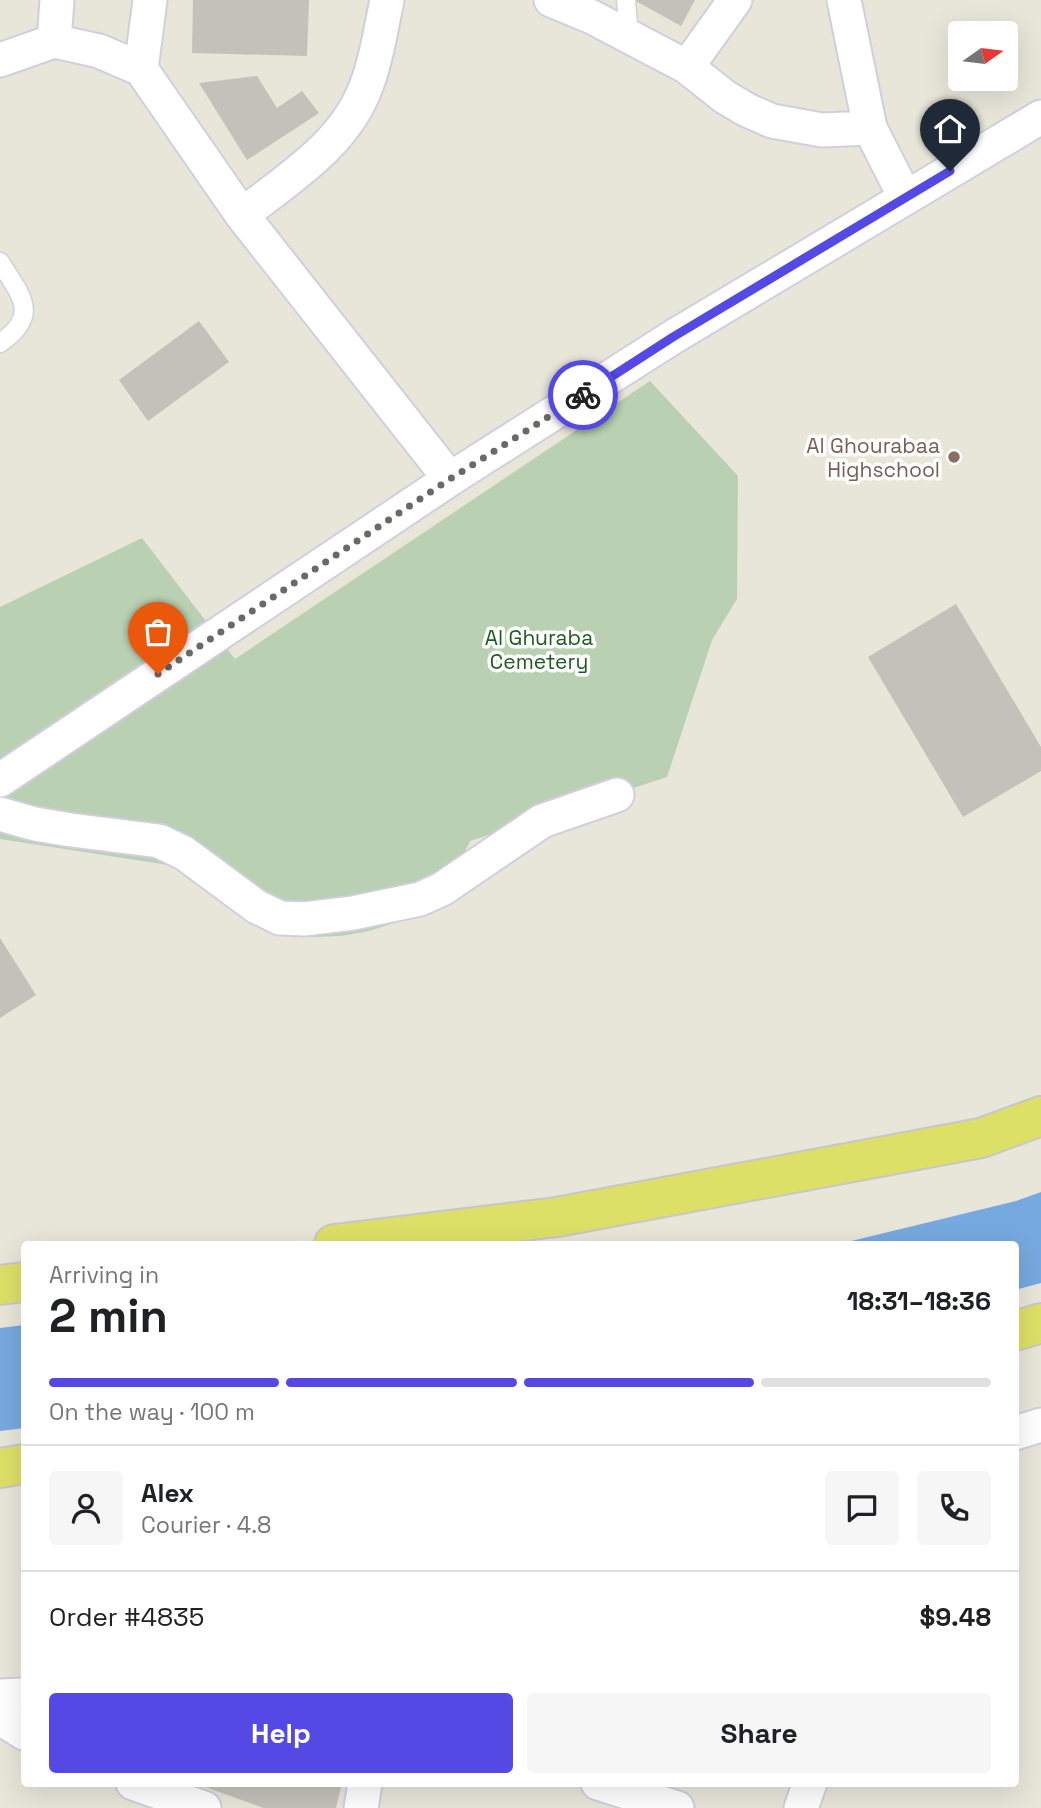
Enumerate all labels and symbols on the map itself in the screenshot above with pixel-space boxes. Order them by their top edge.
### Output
north arrow [948,21,1018,91]
pin [920,99,980,171]
courier [548,360,618,430]
place label: Al Ghourabaa Highschool [806,432,940,483]
marker: Al Ghourabaa Highschool [946,449,962,465]
pin [128,602,188,674]
park label: Al Ghuraba Cemetery [485,624,593,675]

